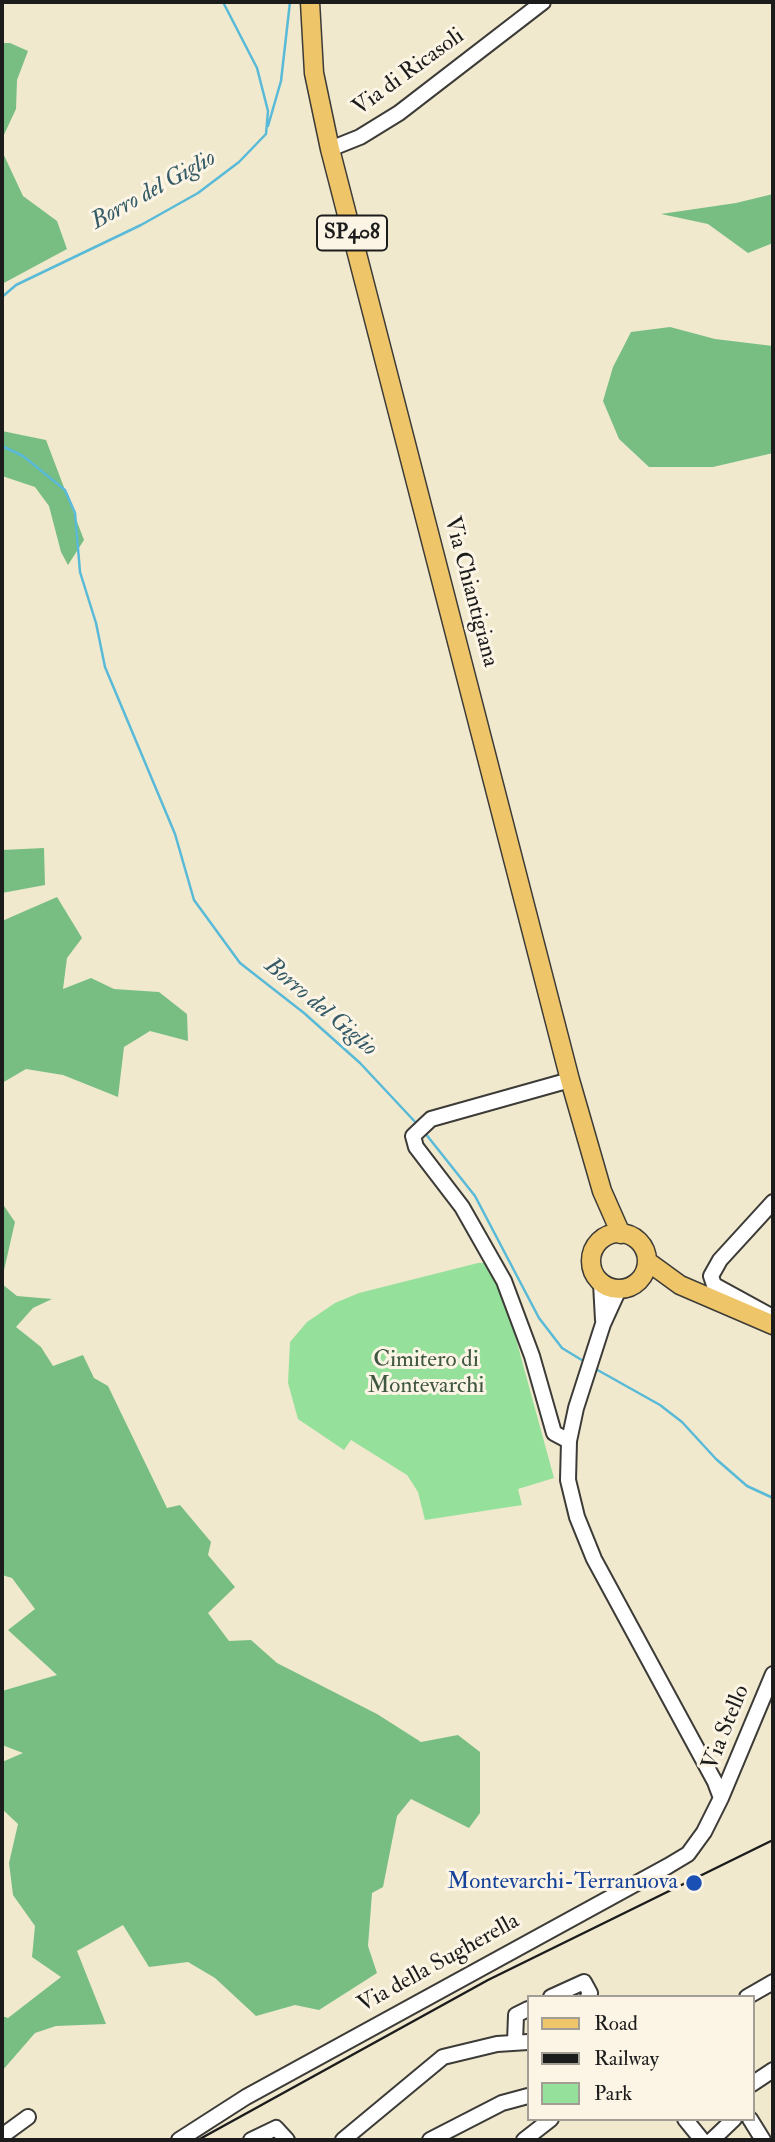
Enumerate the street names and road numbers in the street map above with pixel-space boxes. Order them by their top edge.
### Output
street label: Via di Ricasoli [348,23,470,123]
road number: SP408 [317,216,387,250]
street label: Via Chiantigiana [437,514,503,670]
street label: Via Stello [697,1681,757,1775]
street label: Via della Sugherella [353,1908,525,2020]

